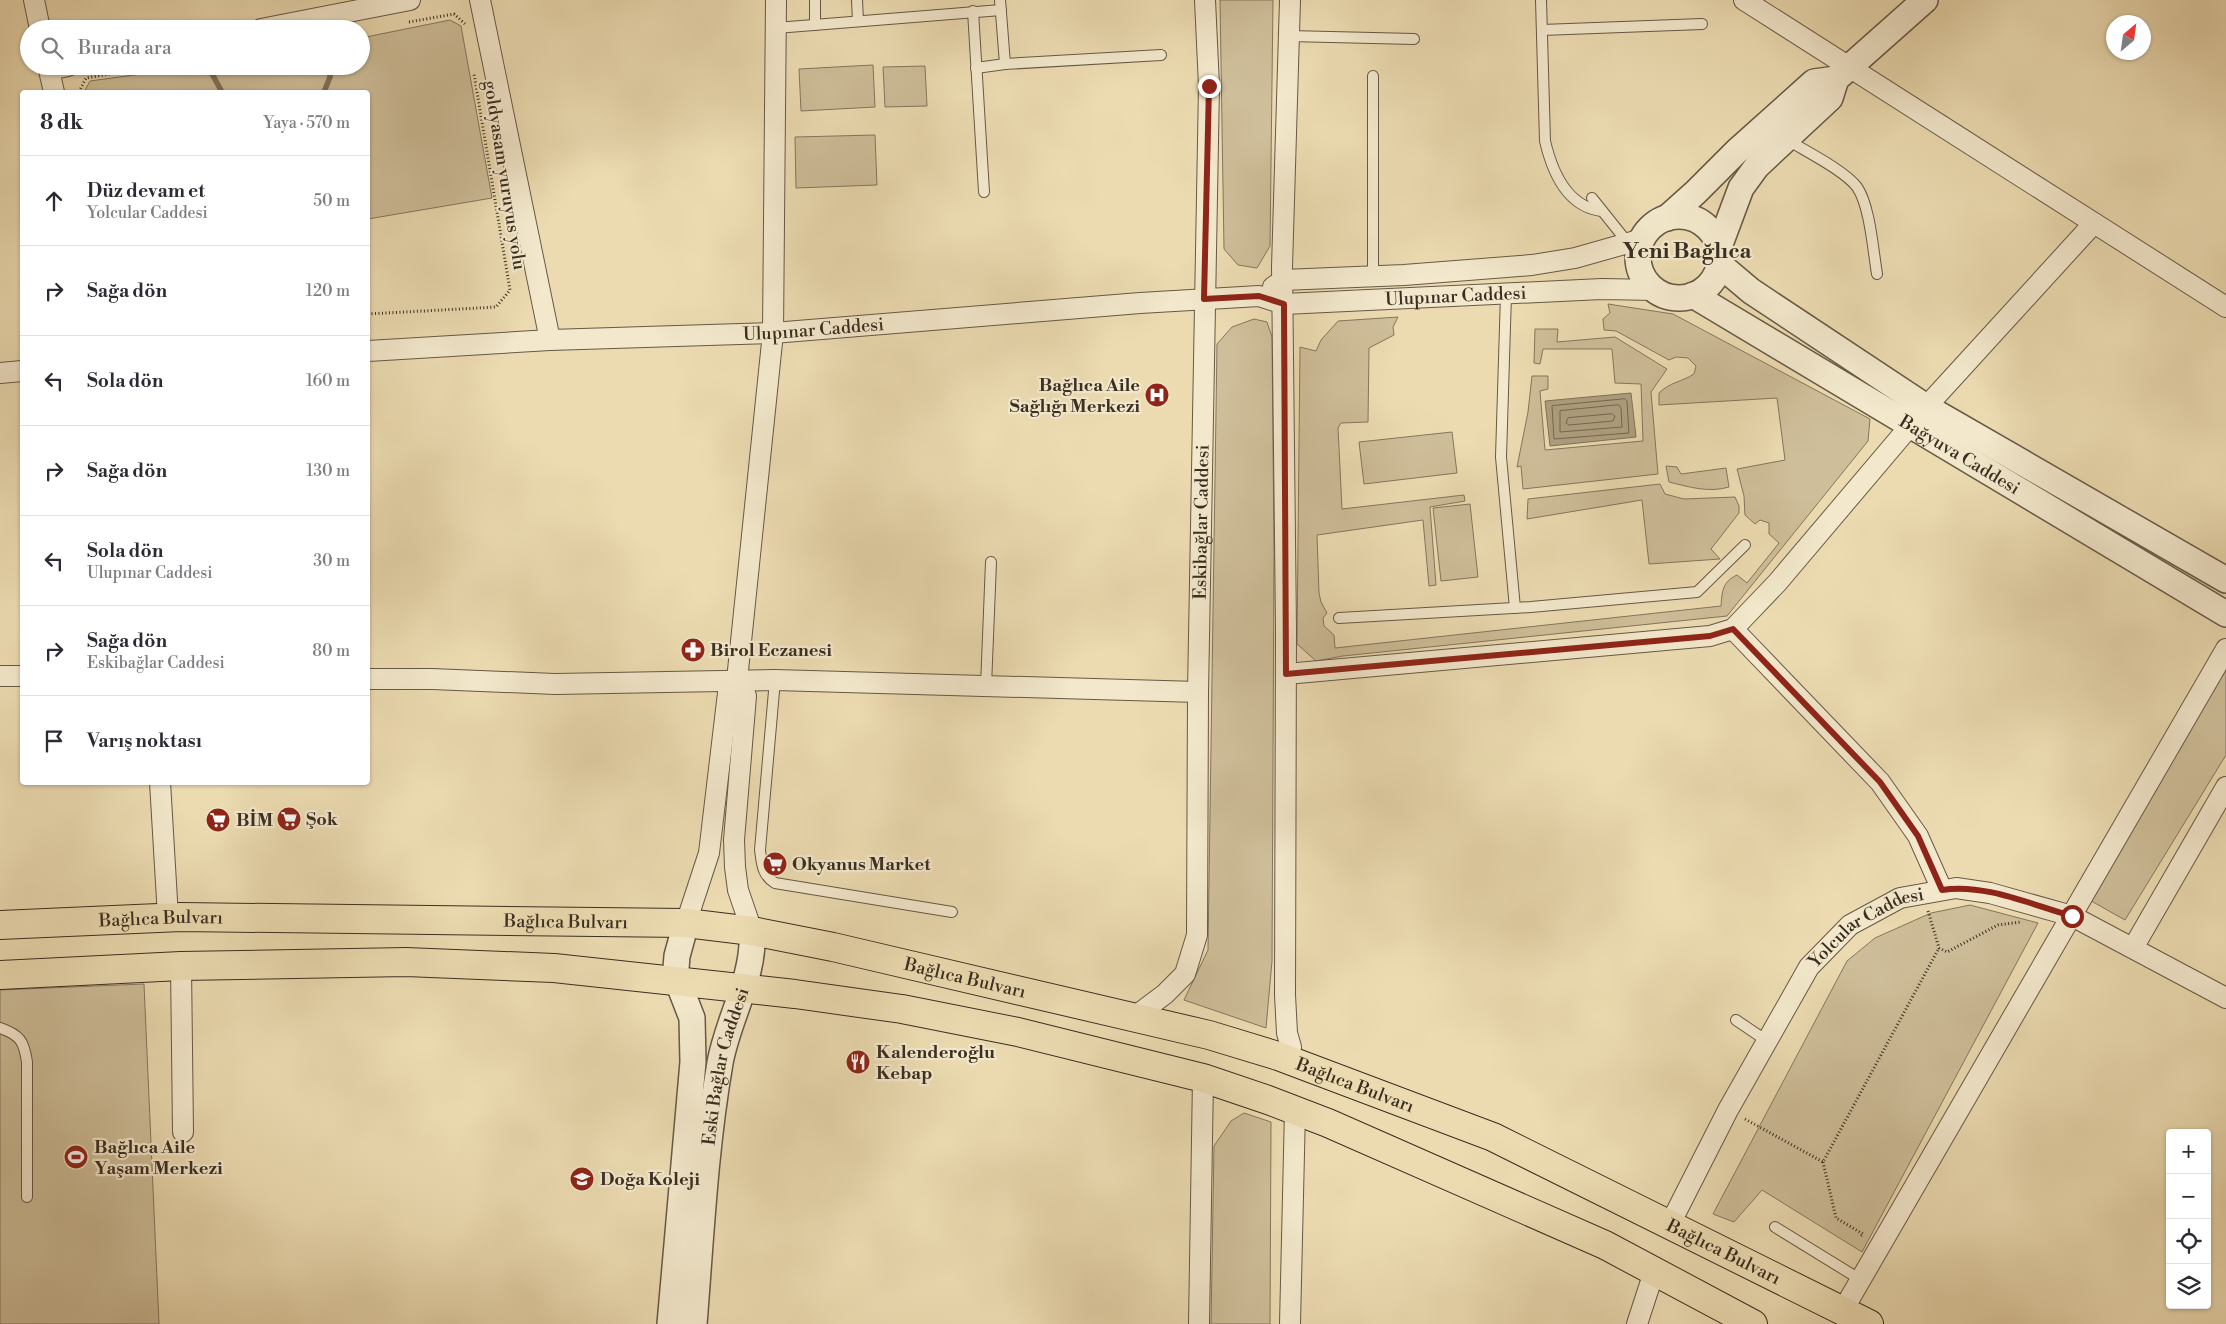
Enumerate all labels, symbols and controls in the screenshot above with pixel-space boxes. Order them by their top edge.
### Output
north arrow [2106,15,2151,60]
search box [20,20,370,75]
icon: search [38,34,66,62]
text: Burada ara [78,36,172,60]
route end [1198,75,1221,98]
street label: goldyasam yuruyus yolu [478,79,531,272]
text: 8 dk [40,110,83,136]
text: Yaya · 570 m [263,113,350,133]
text: Düz devam et [87,179,205,203]
icon: ahead [40,187,68,215]
text: 50 m [313,191,350,211]
text: Yolcular Caddesi [87,203,208,223]
district label: Yeni Bağlıca [1623,238,1753,265]
icon: right [40,277,68,305]
text: Sağa dön [87,279,167,303]
text: 120 m [306,281,350,301]
street label: Ulupınar Caddesi [1385,282,1527,311]
street label: Ulupınar Caddesi [742,313,885,346]
icon: left [40,367,68,395]
text: Sola dön [87,369,163,393]
text: 160 m [306,371,350,391]
place label: Bağlıca Aile Sağlığı Merkezi [1009,374,1140,418]
hospital icon: Bağlıca Aile Sağlığı Merkezi [1144,382,1170,408]
street label: Bağyuva Caddesi [1894,410,2024,500]
street label: Eskibağlar Caddesi [1189,444,1214,600]
icon: right [40,457,68,485]
text: Sağa dön [87,459,167,483]
text: 130 m [306,461,350,481]
text: Sola dön [87,539,163,563]
icon: left [40,547,68,575]
text: 30 m [313,551,350,571]
text: Ulupınar Caddesi [87,563,213,583]
text: Sağa dön [87,629,167,653]
icon: right [40,637,68,665]
pharmacy icon: Birol Eczanesi [680,637,706,663]
place label: Birol Eczanesi [710,639,832,662]
text: 80 m [312,641,350,661]
text: Eskibağlar Caddesi [87,653,225,673]
icon: arrive [40,727,68,755]
text: Varış noktası [87,729,202,753]
supermarket icon: Şok [276,806,302,832]
supermarket icon: BİM [205,807,231,833]
place label: Şok [306,808,339,831]
place label: BİM [236,809,273,832]
supermarket icon: Okyanus Market [762,851,788,877]
place label: Okyanus Market [792,853,931,876]
street label: Yolcular Caddesi [1803,883,1926,974]
route start [2061,905,2084,928]
street label: Bağlıca Bulvarı [97,906,223,933]
street label: Bağlıca Bulvarı [502,910,628,934]
street label: Bağlıca Bulvarı [901,953,1028,1004]
street label: Eski Bağlar Caddesi [698,985,755,1147]
place label: Kalenderoğlu Kebap [876,1041,995,1085]
restaurant icon: Kalenderoğlu Kebap [845,1049,871,1075]
street label: Bağlıca Bulvarı [1292,1052,1417,1118]
map controls [2166,1129,2211,1309]
button: + [2166,1129,2211,1174]
place label: Bağlıca Aile Yaşam Merkezi [94,1136,223,1180]
sports icon: Bağlıca Aile Yaşam Merkezi [63,1144,89,1170]
school or university icon: Doğa Koleji [569,1166,595,1192]
place label: Doğa Koleji [600,1168,700,1191]
button: − [2166,1174,2211,1219]
street label: Bağlıca Bulvarı [1662,1214,1784,1290]
button: locate [2166,1219,2211,1264]
button: layers [2166,1264,2211,1309]

